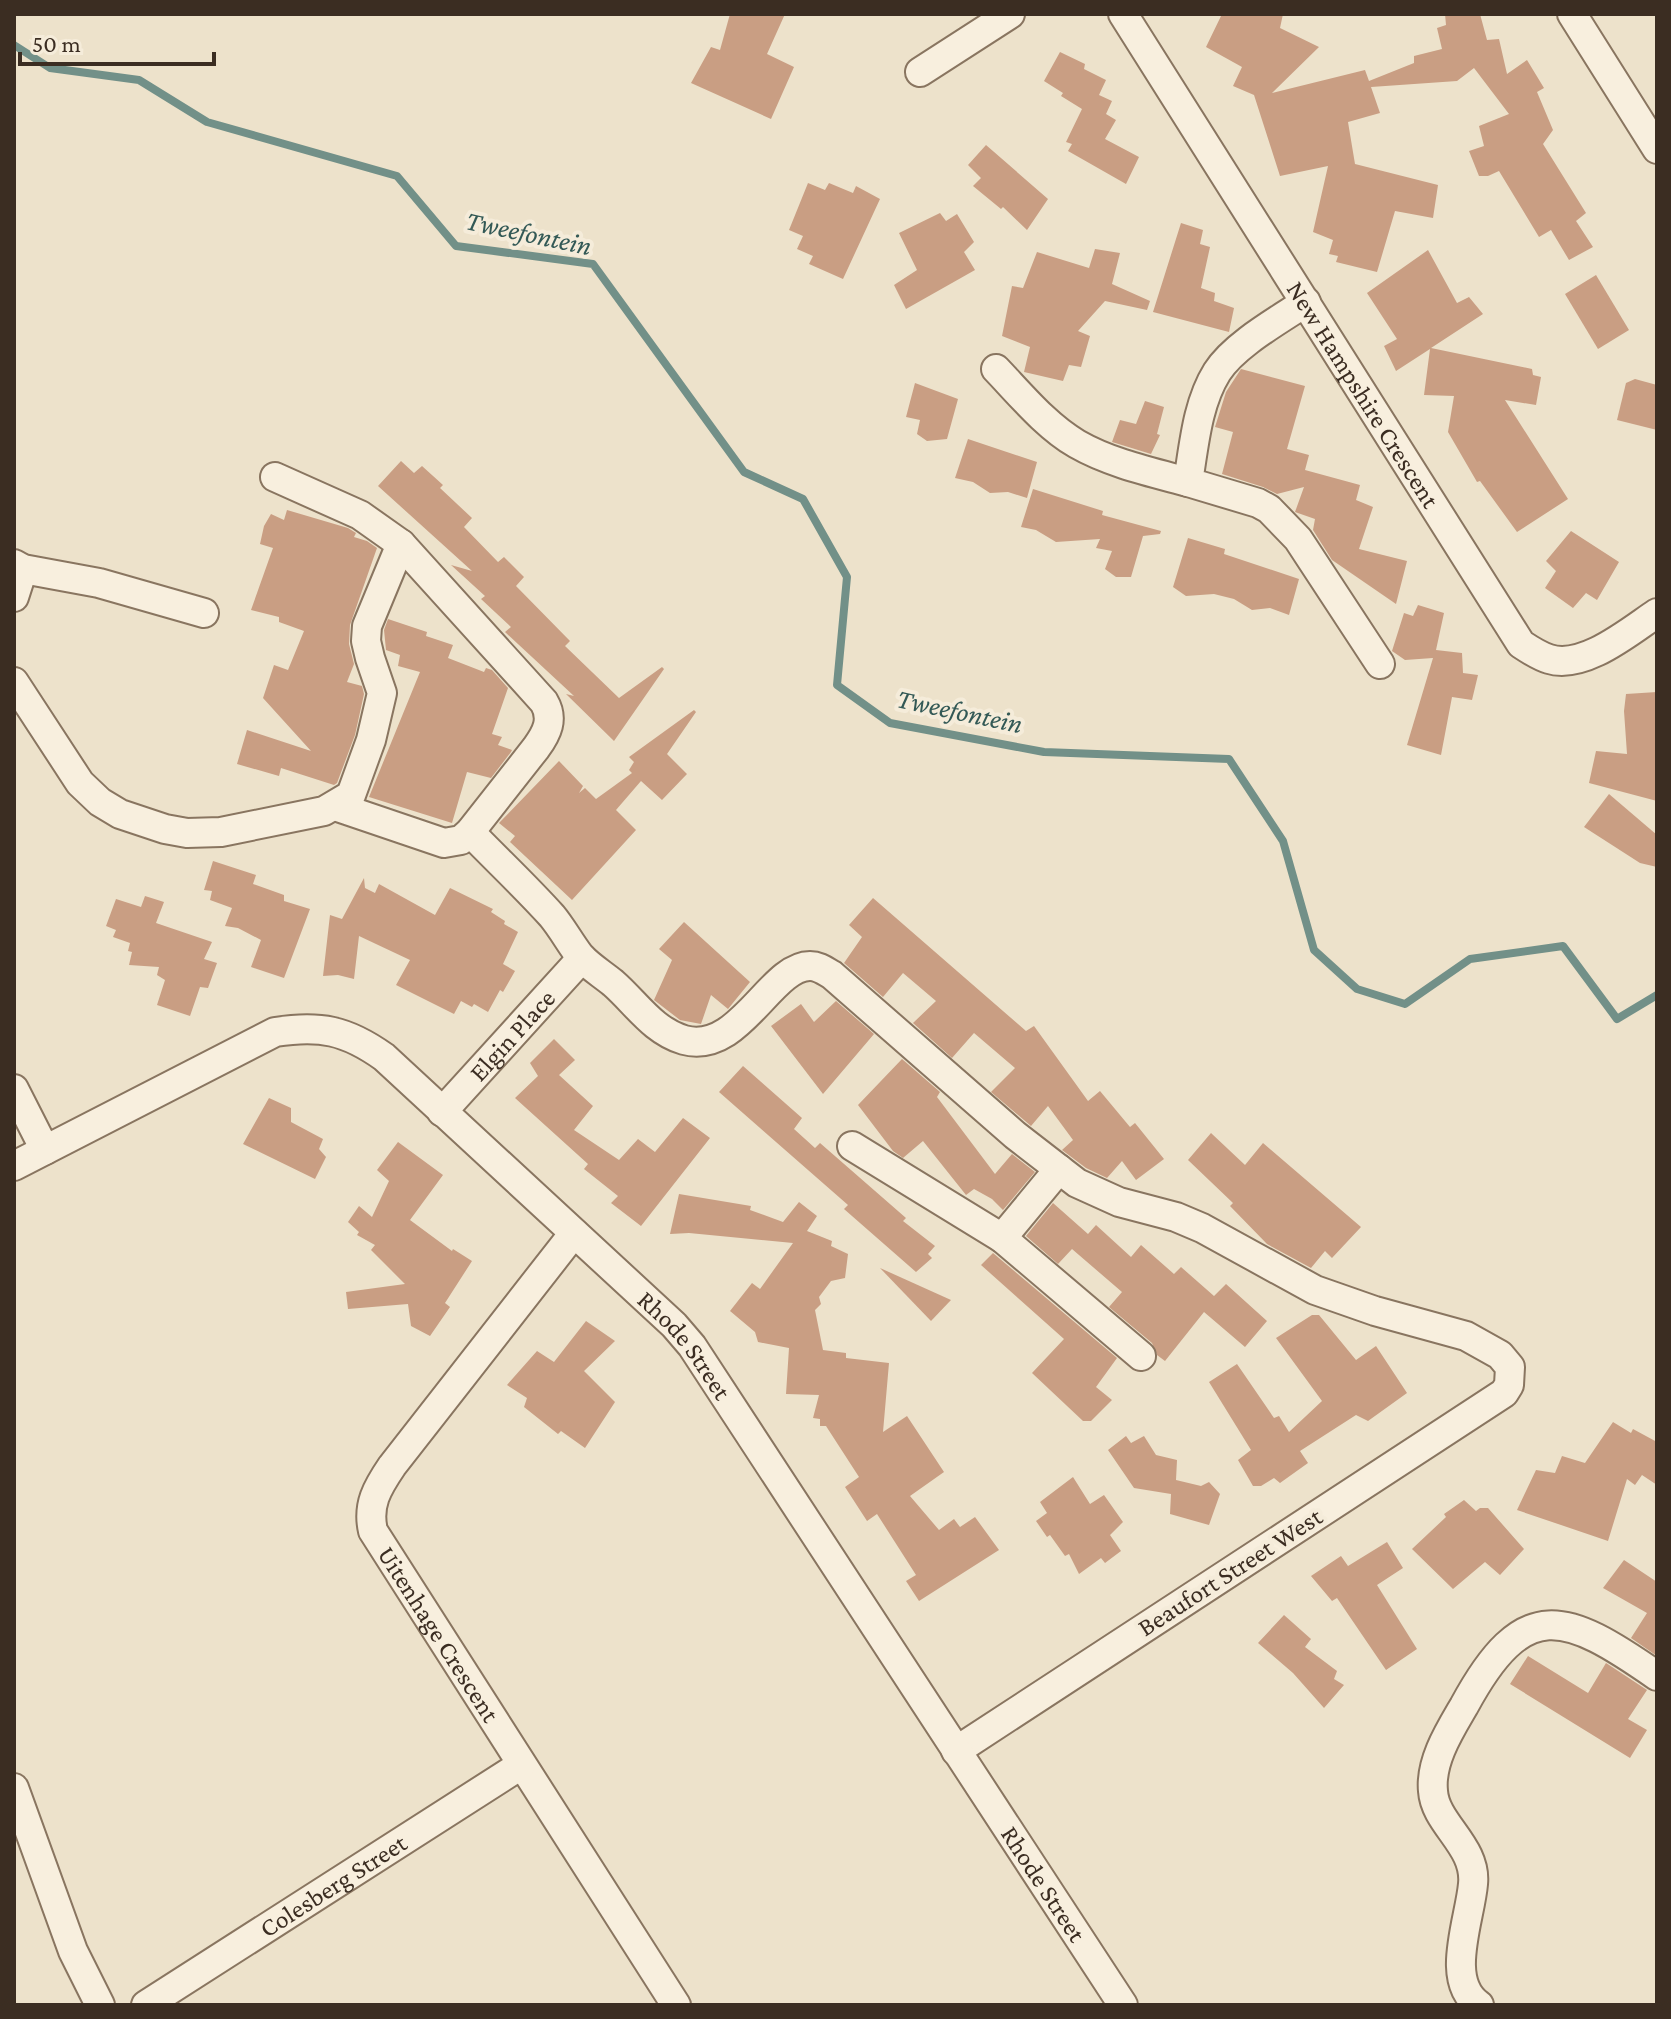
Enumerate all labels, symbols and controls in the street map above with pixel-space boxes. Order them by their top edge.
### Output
scale bar [20,16,214,66]
text: 50 m [32,30,81,57]
water label: Tweefontein [463,205,595,261]
street label: New Hampshire Crescent [1281,276,1446,513]
water label: Tweefontein [894,683,1026,739]
street label: Elgin Place [463,983,561,1087]
street label: Rhode Street [632,1285,738,1405]
street label: Beaufort Street West [1133,1501,1328,1642]
street label: Uitenhage Crescent [372,1541,506,1727]
street label: Rhode Street [995,1820,1092,1947]
street label: Colesberg Street [254,1827,412,1943]

